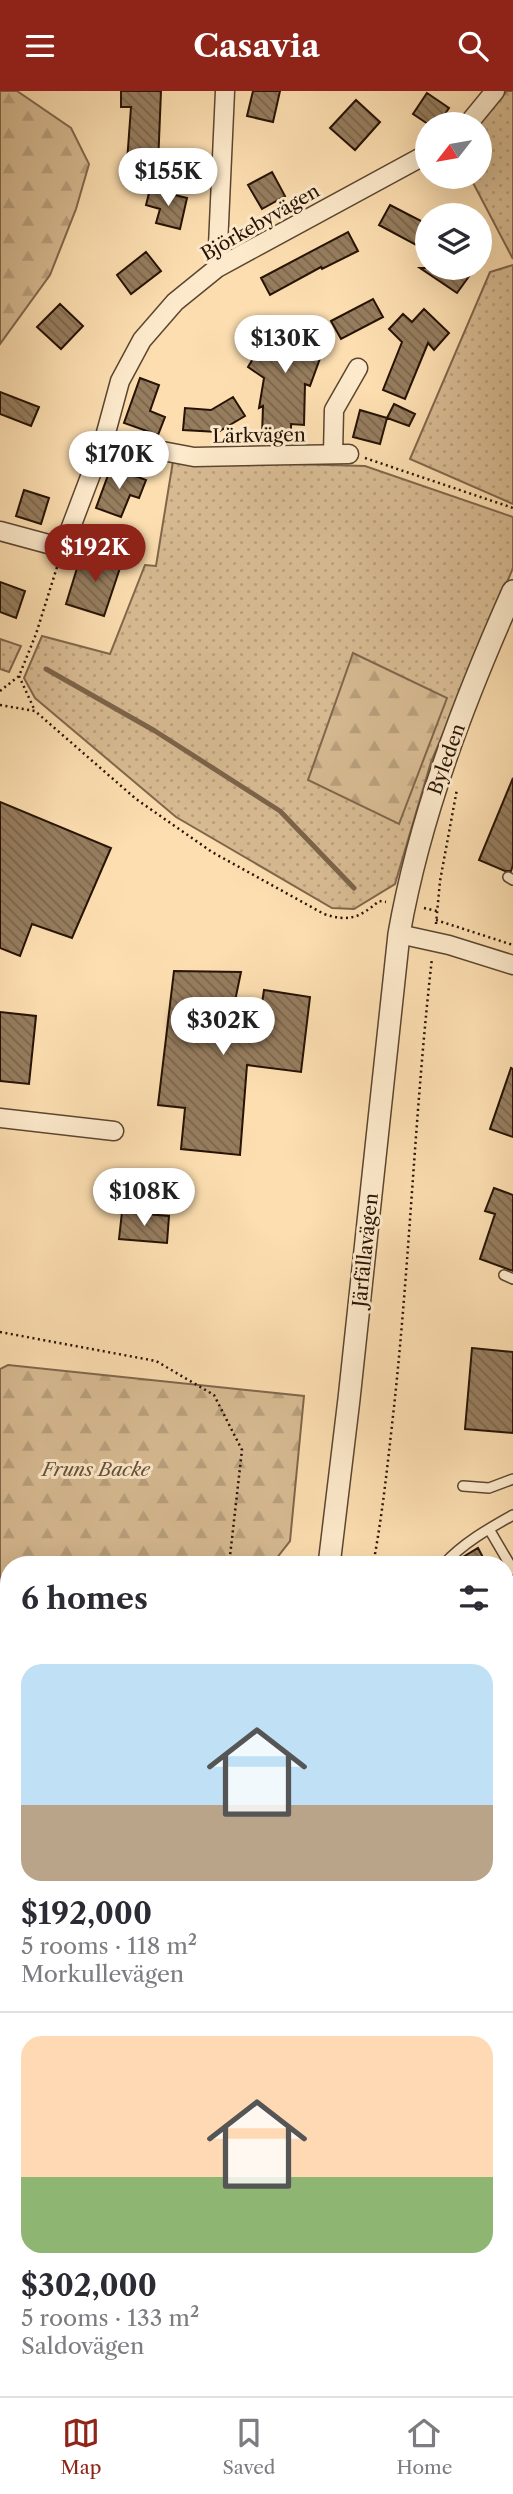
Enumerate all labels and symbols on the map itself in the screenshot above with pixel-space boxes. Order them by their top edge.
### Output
north arrow [415,112,492,189]
pin: $155K [119,149,217,208]
street label: Björkebyvägen [197,179,324,266]
pin: $130K [236,315,334,375]
street label: Lärkvägen [212,423,306,448]
pin: $170K [70,431,168,491]
pin: $192K [46,525,144,584]
street label: Byleden [423,720,470,798]
pin: $302K [174,997,272,1057]
pin: $108K [95,1169,193,1228]
street label: Järfällavägen [348,1192,383,1311]
park label: Fruns Backe [40,1458,151,1481]

